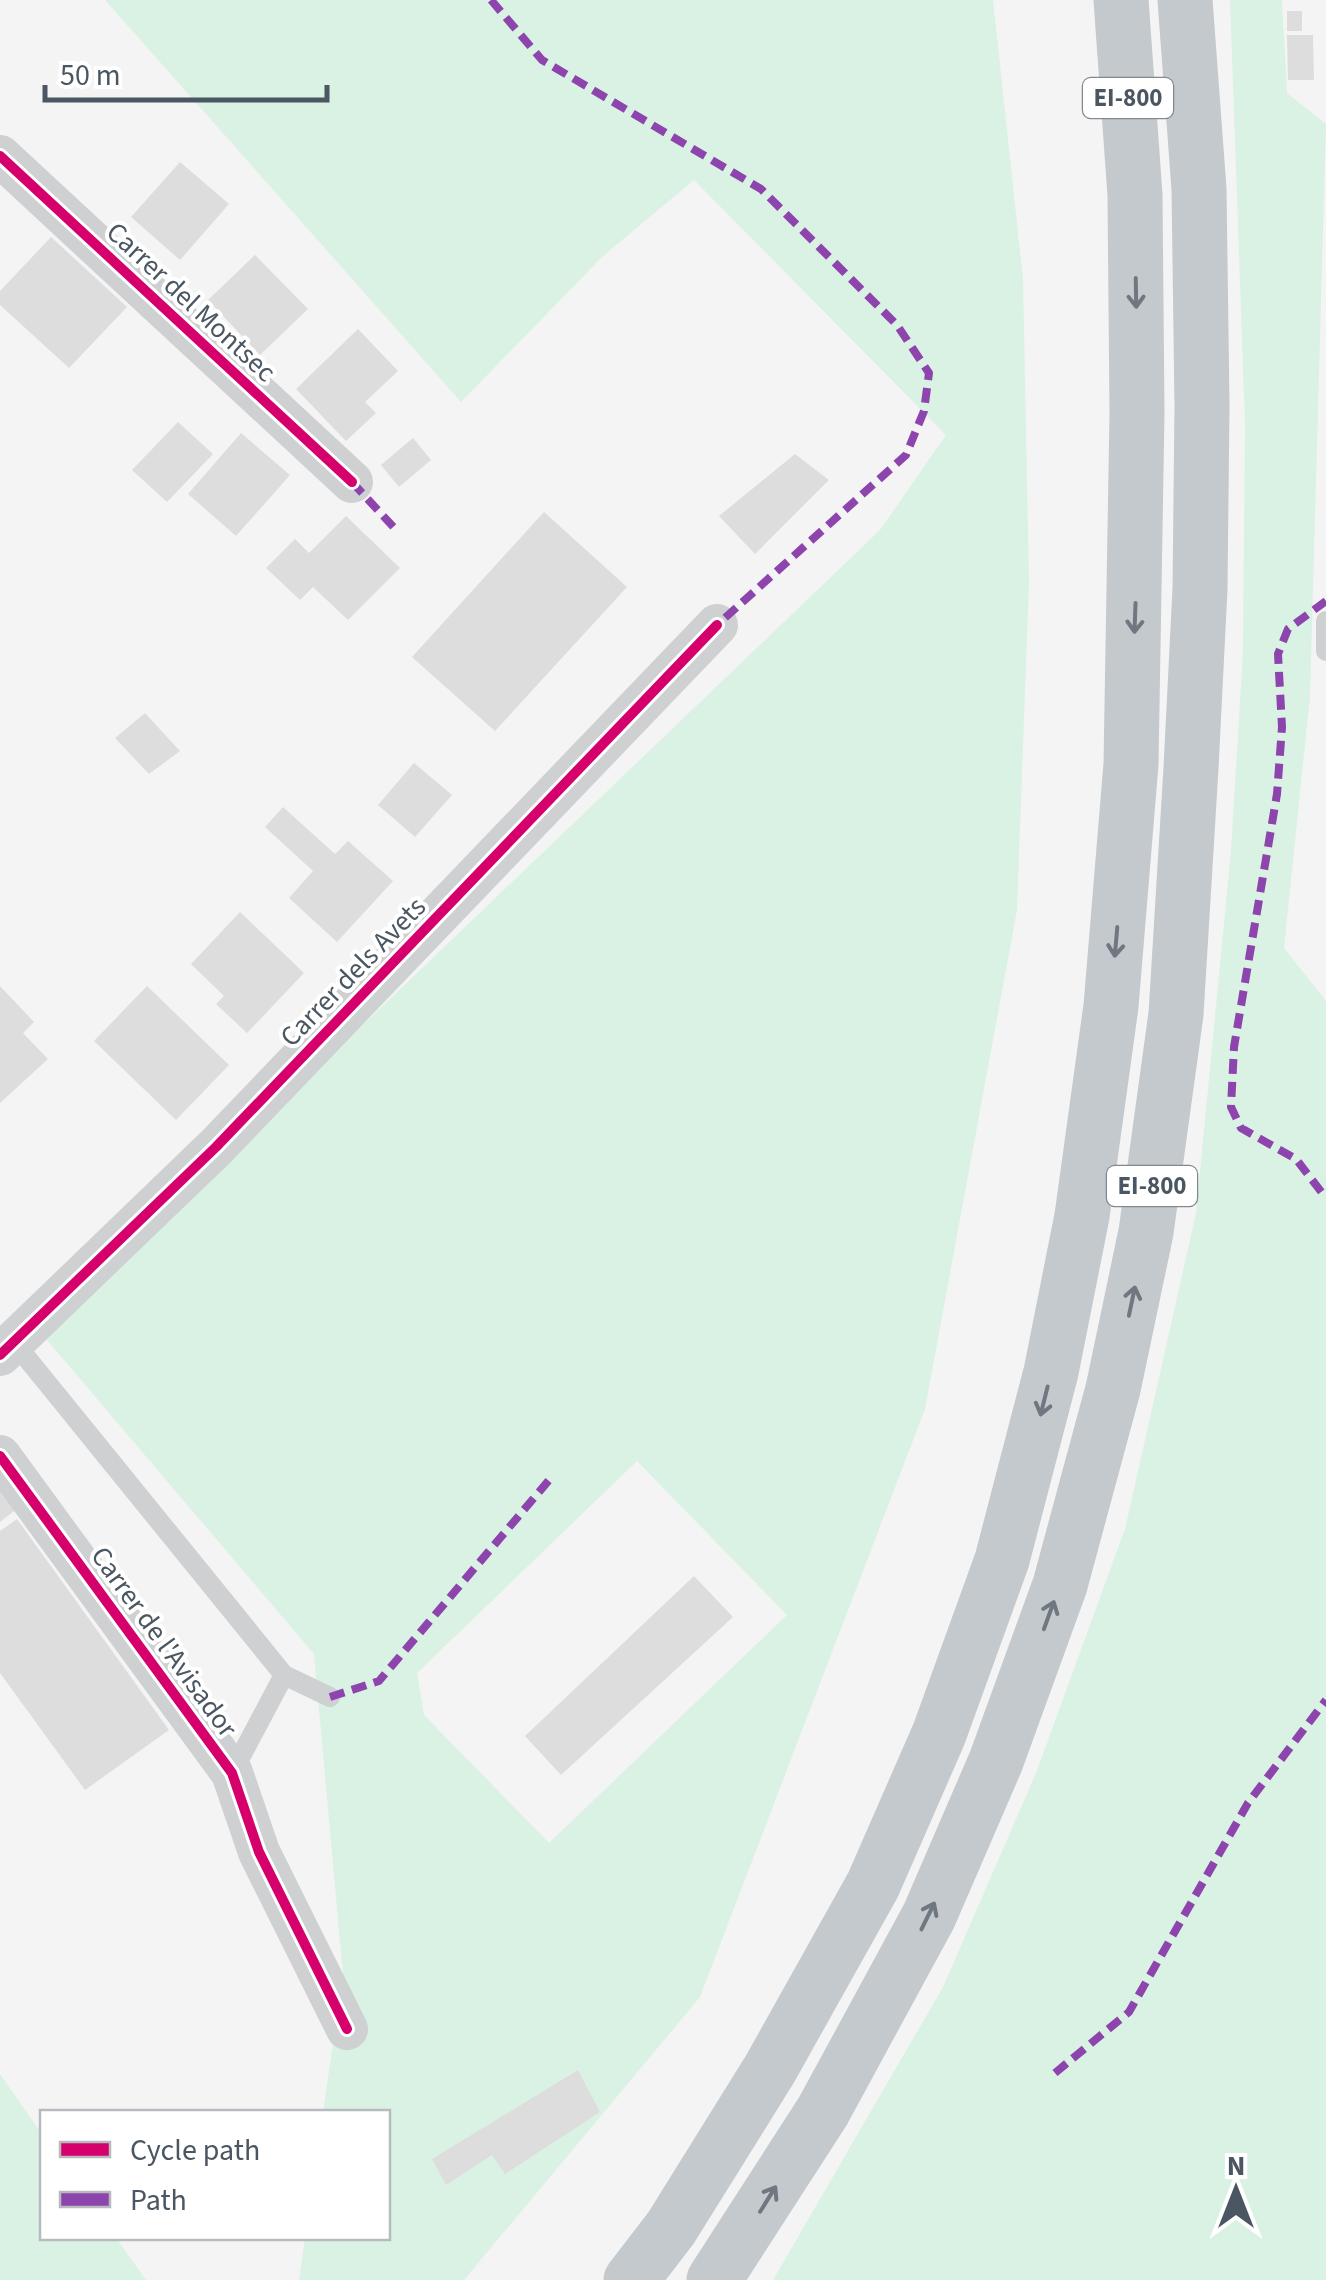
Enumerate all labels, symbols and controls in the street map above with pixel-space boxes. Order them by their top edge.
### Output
scale bar [45,40,328,102]
text: 50 m [60,54,121,97]
road number: EI-800 [1083,78,1173,118]
street label: Carrer del Montsec [97,213,285,391]
one-way arrow [1126,276,1146,308]
one-way arrow [1126,601,1145,633]
street label: Carrer dels Avets [271,888,435,1056]
one-way arrow [1107,925,1126,957]
road number: EI-800 [1107,1166,1197,1206]
one-way arrow [1123,1285,1142,1317]
one-way arrow [1034,1384,1052,1416]
street label: Carrer de l'Avisador [81,1538,247,1746]
one-way arrow [1041,1600,1059,1631]
one-way arrow [920,1902,939,1932]
legend [40,2110,390,2240]
text: Cycle path [130,2129,260,2172]
north arrow [1186,2140,1286,2240]
text: N [1227,2146,1245,2186]
text: Path [130,2179,187,2222]
one-way arrow [758,2185,778,2213]

